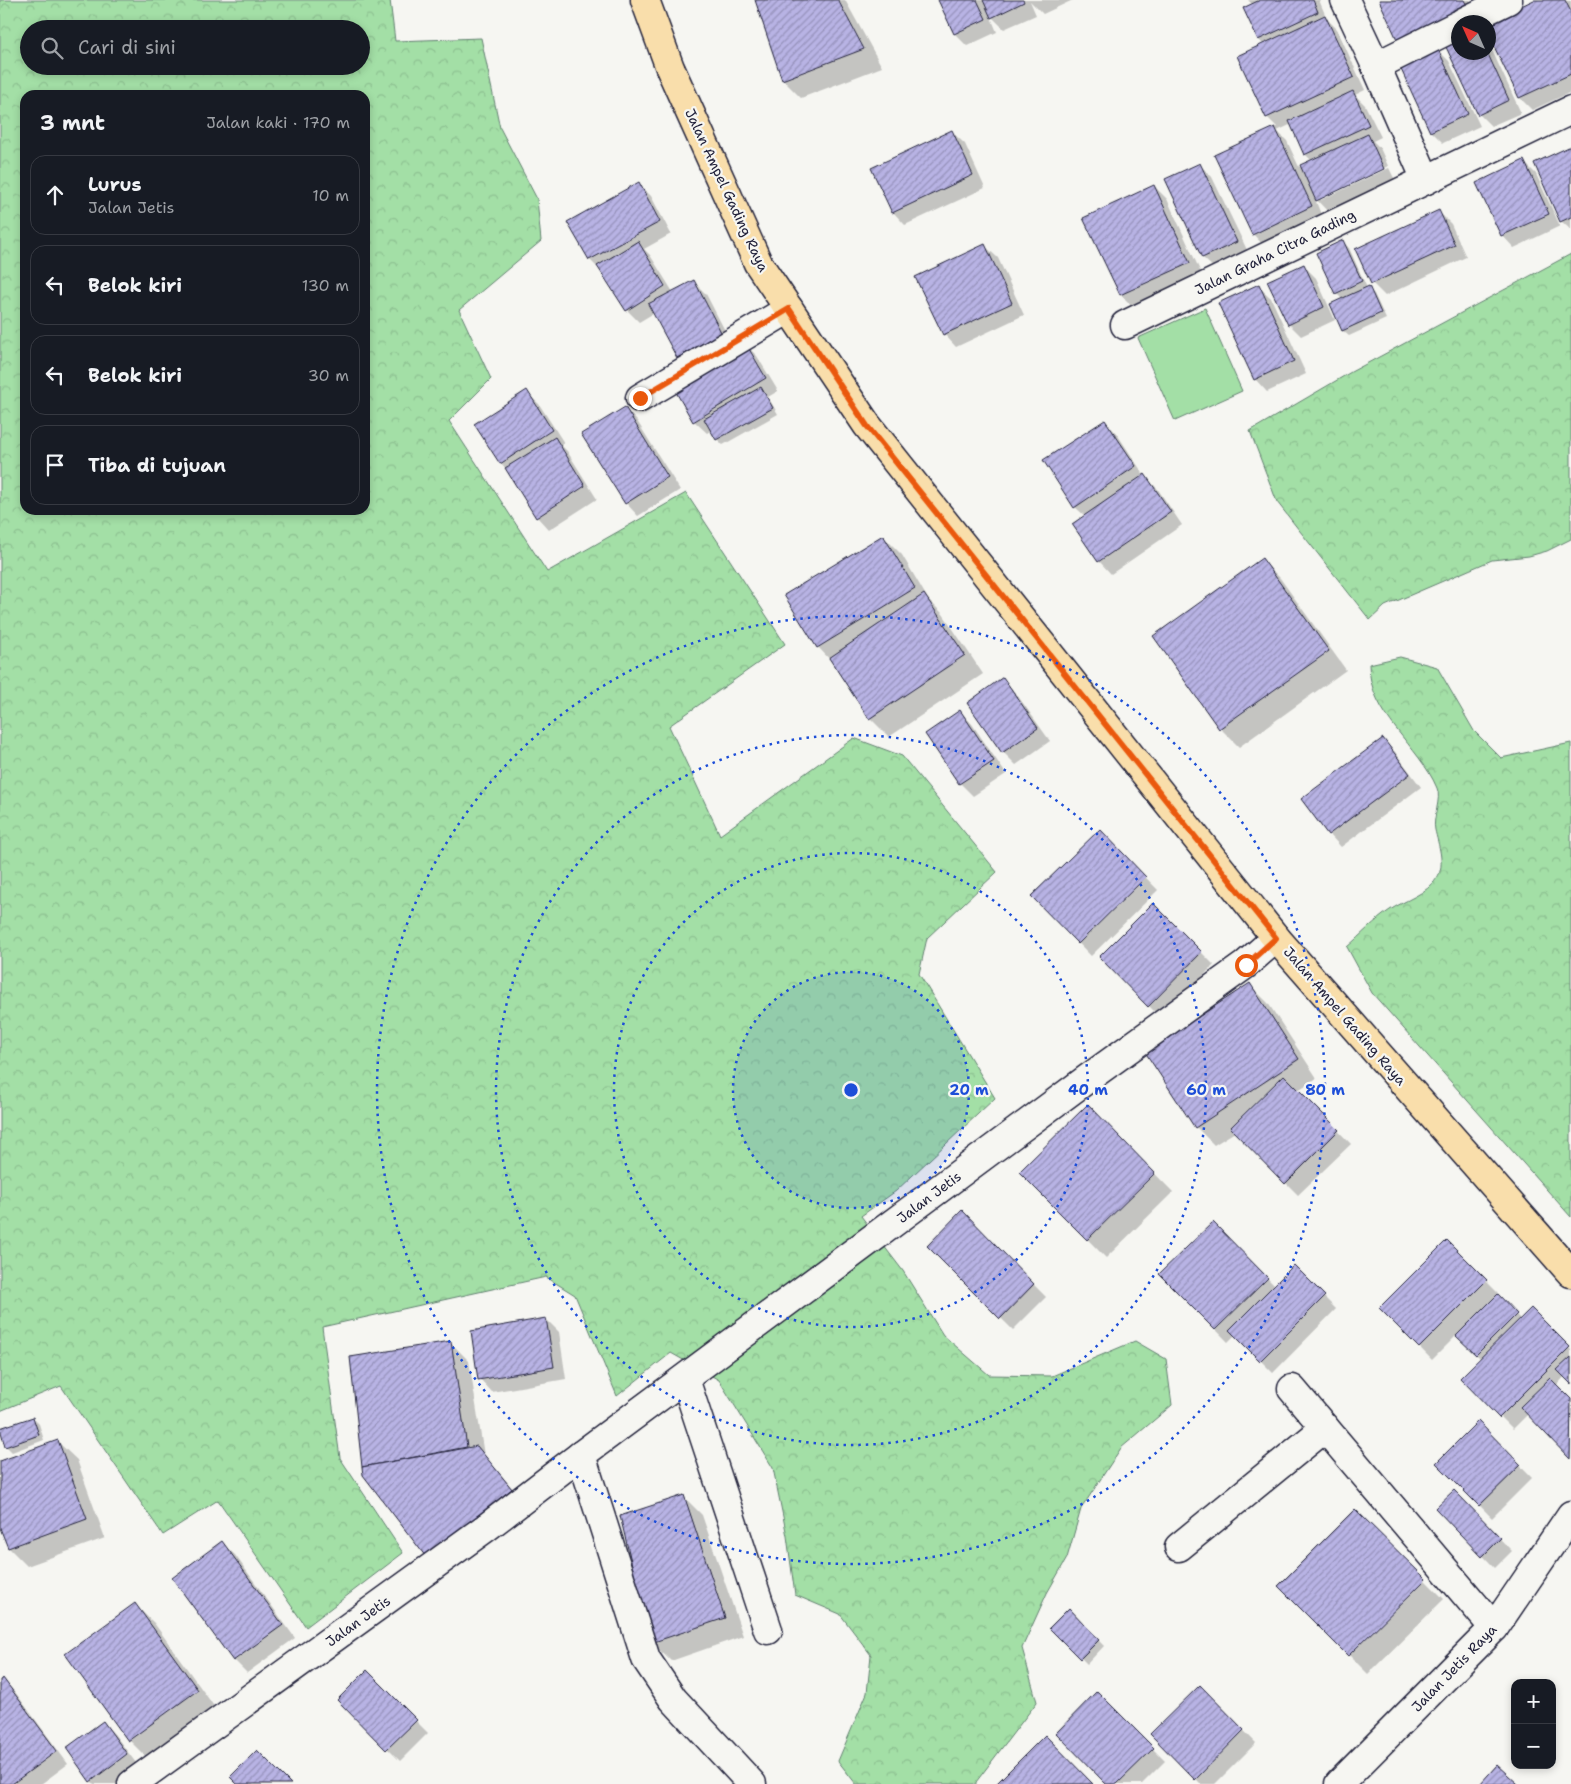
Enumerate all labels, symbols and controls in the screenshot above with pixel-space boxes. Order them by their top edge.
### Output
north arrow [1451,15,1496,60]
search box [20,20,370,75]
icon: search [38,34,66,62]
text: Cari di sini [78,35,176,60]
street label: Jalan Ampel Gading Raya [681,106,773,275]
text: 3 mnt [40,109,105,137]
text: Jalan kaki · 170 m [206,112,350,133]
text: Lurus [88,172,142,197]
icon: ahead [41,181,69,209]
text: 10 m [312,185,349,206]
text: Jalan Jetis [88,197,174,218]
street label: Jalan Graha Citra Gading [1192,205,1358,299]
icon: left [41,271,69,299]
text: Belok kiri [88,273,182,298]
text: 130 m [302,275,349,296]
icon: left [41,361,69,389]
text: Belok kiri [88,363,182,388]
text: 30 m [308,365,349,386]
route end [629,387,652,410]
icon: arrive [41,451,69,479]
text: Tiba di tujuan [88,453,226,478]
street label: Jalan Ampel Gading Raya [1280,943,1410,1089]
route start [1235,954,1258,977]
text: 20 m [949,1080,989,1100]
text: 40 m [1068,1080,1108,1100]
text: 60 m [1186,1080,1226,1100]
text: 80 m [1305,1080,1345,1100]
centre of rings [842,1081,860,1099]
street label: Jalan Jetis [893,1167,965,1227]
street label: Jalan Jetis [322,1591,394,1651]
street label: Jalan Jetis Raya [1408,1620,1501,1716]
map controls [1511,1679,1556,1769]
button: + [1511,1679,1556,1724]
button: − [1511,1724,1556,1769]

